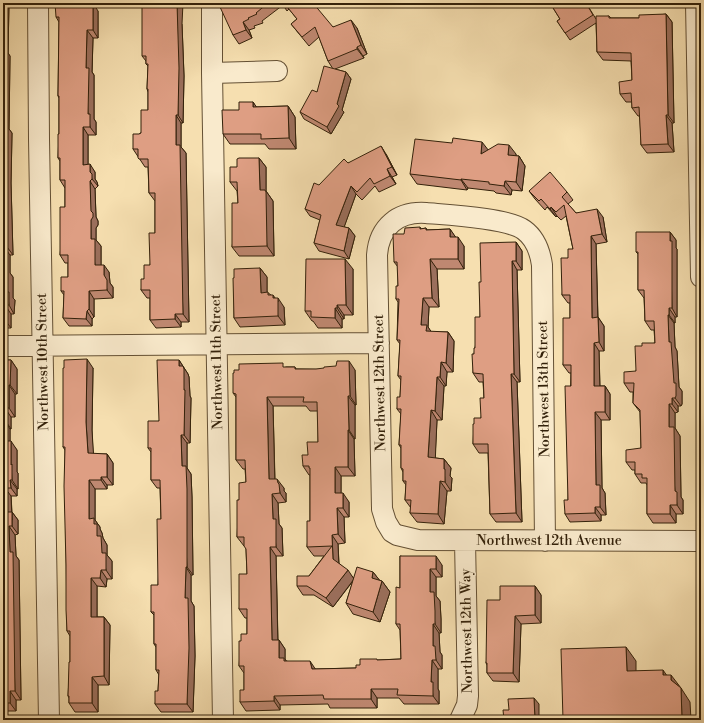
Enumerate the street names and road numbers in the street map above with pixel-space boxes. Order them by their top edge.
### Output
street label: Northwest 10th Street [33,293,53,431]
street label: Northwest 11th Street [207,294,227,430]
street label: Northwest 12th Street [370,314,390,452]
street label: Northwest 13th Street [534,320,554,458]
street label: Northwest 12th Avenue [476,532,622,550]
street label: Northwest 12th Way [457,568,477,694]

